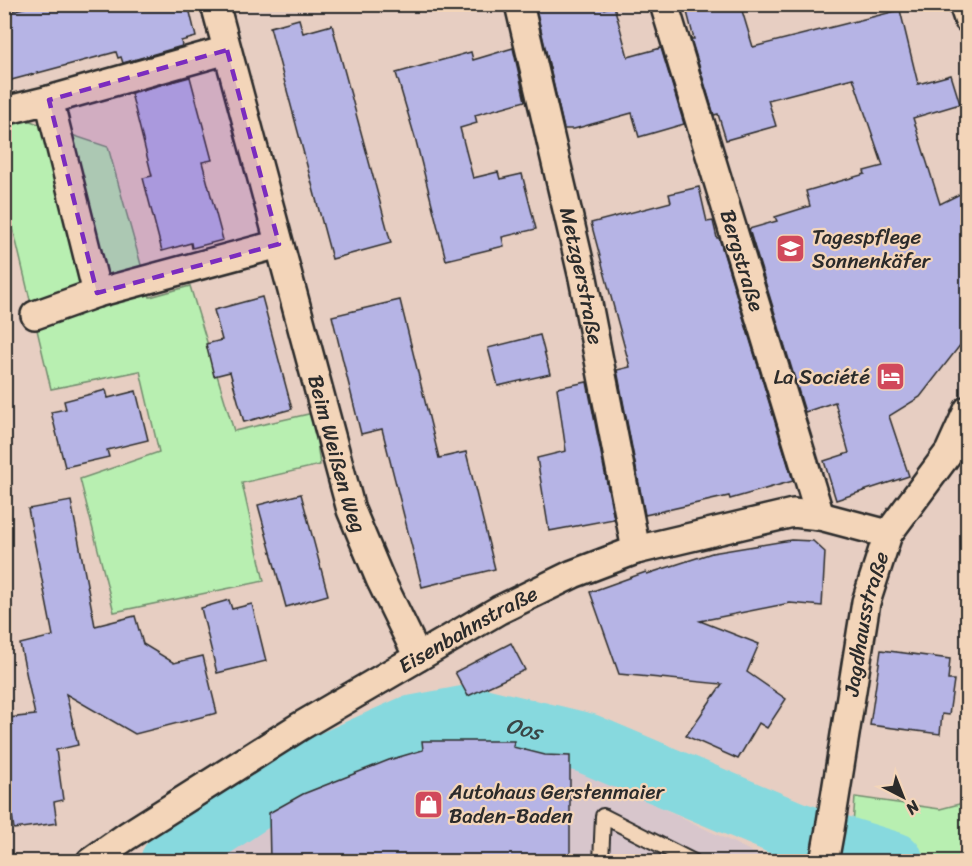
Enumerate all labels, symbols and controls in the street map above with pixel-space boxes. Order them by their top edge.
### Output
street label: Metzgerstraße [548,203,615,348]
street label: Bergstraße [709,205,776,316]
place label: Tagespflege Sonnenkäfer [812,218,932,280]
school or university icon: Tagespflege Sonnenkäfer [775,233,807,265]
place label: La Société [773,358,870,396]
hotel icon: La Société [875,361,907,393]
street label: Beim Weißen Weg [296,370,378,539]
street label: Jagdhausstraße [832,546,900,700]
street label: Eisenbahnstraße [391,575,545,684]
water label: Oos [502,706,548,752]
north arrow [873,767,933,827]
place label: Autohaus Gerstenmaier Baden-Baden [448,773,665,835]
shop icon: Autohaus Gerstenmaier Baden-Baden [412,788,444,820]
text: N [898,793,927,823]

